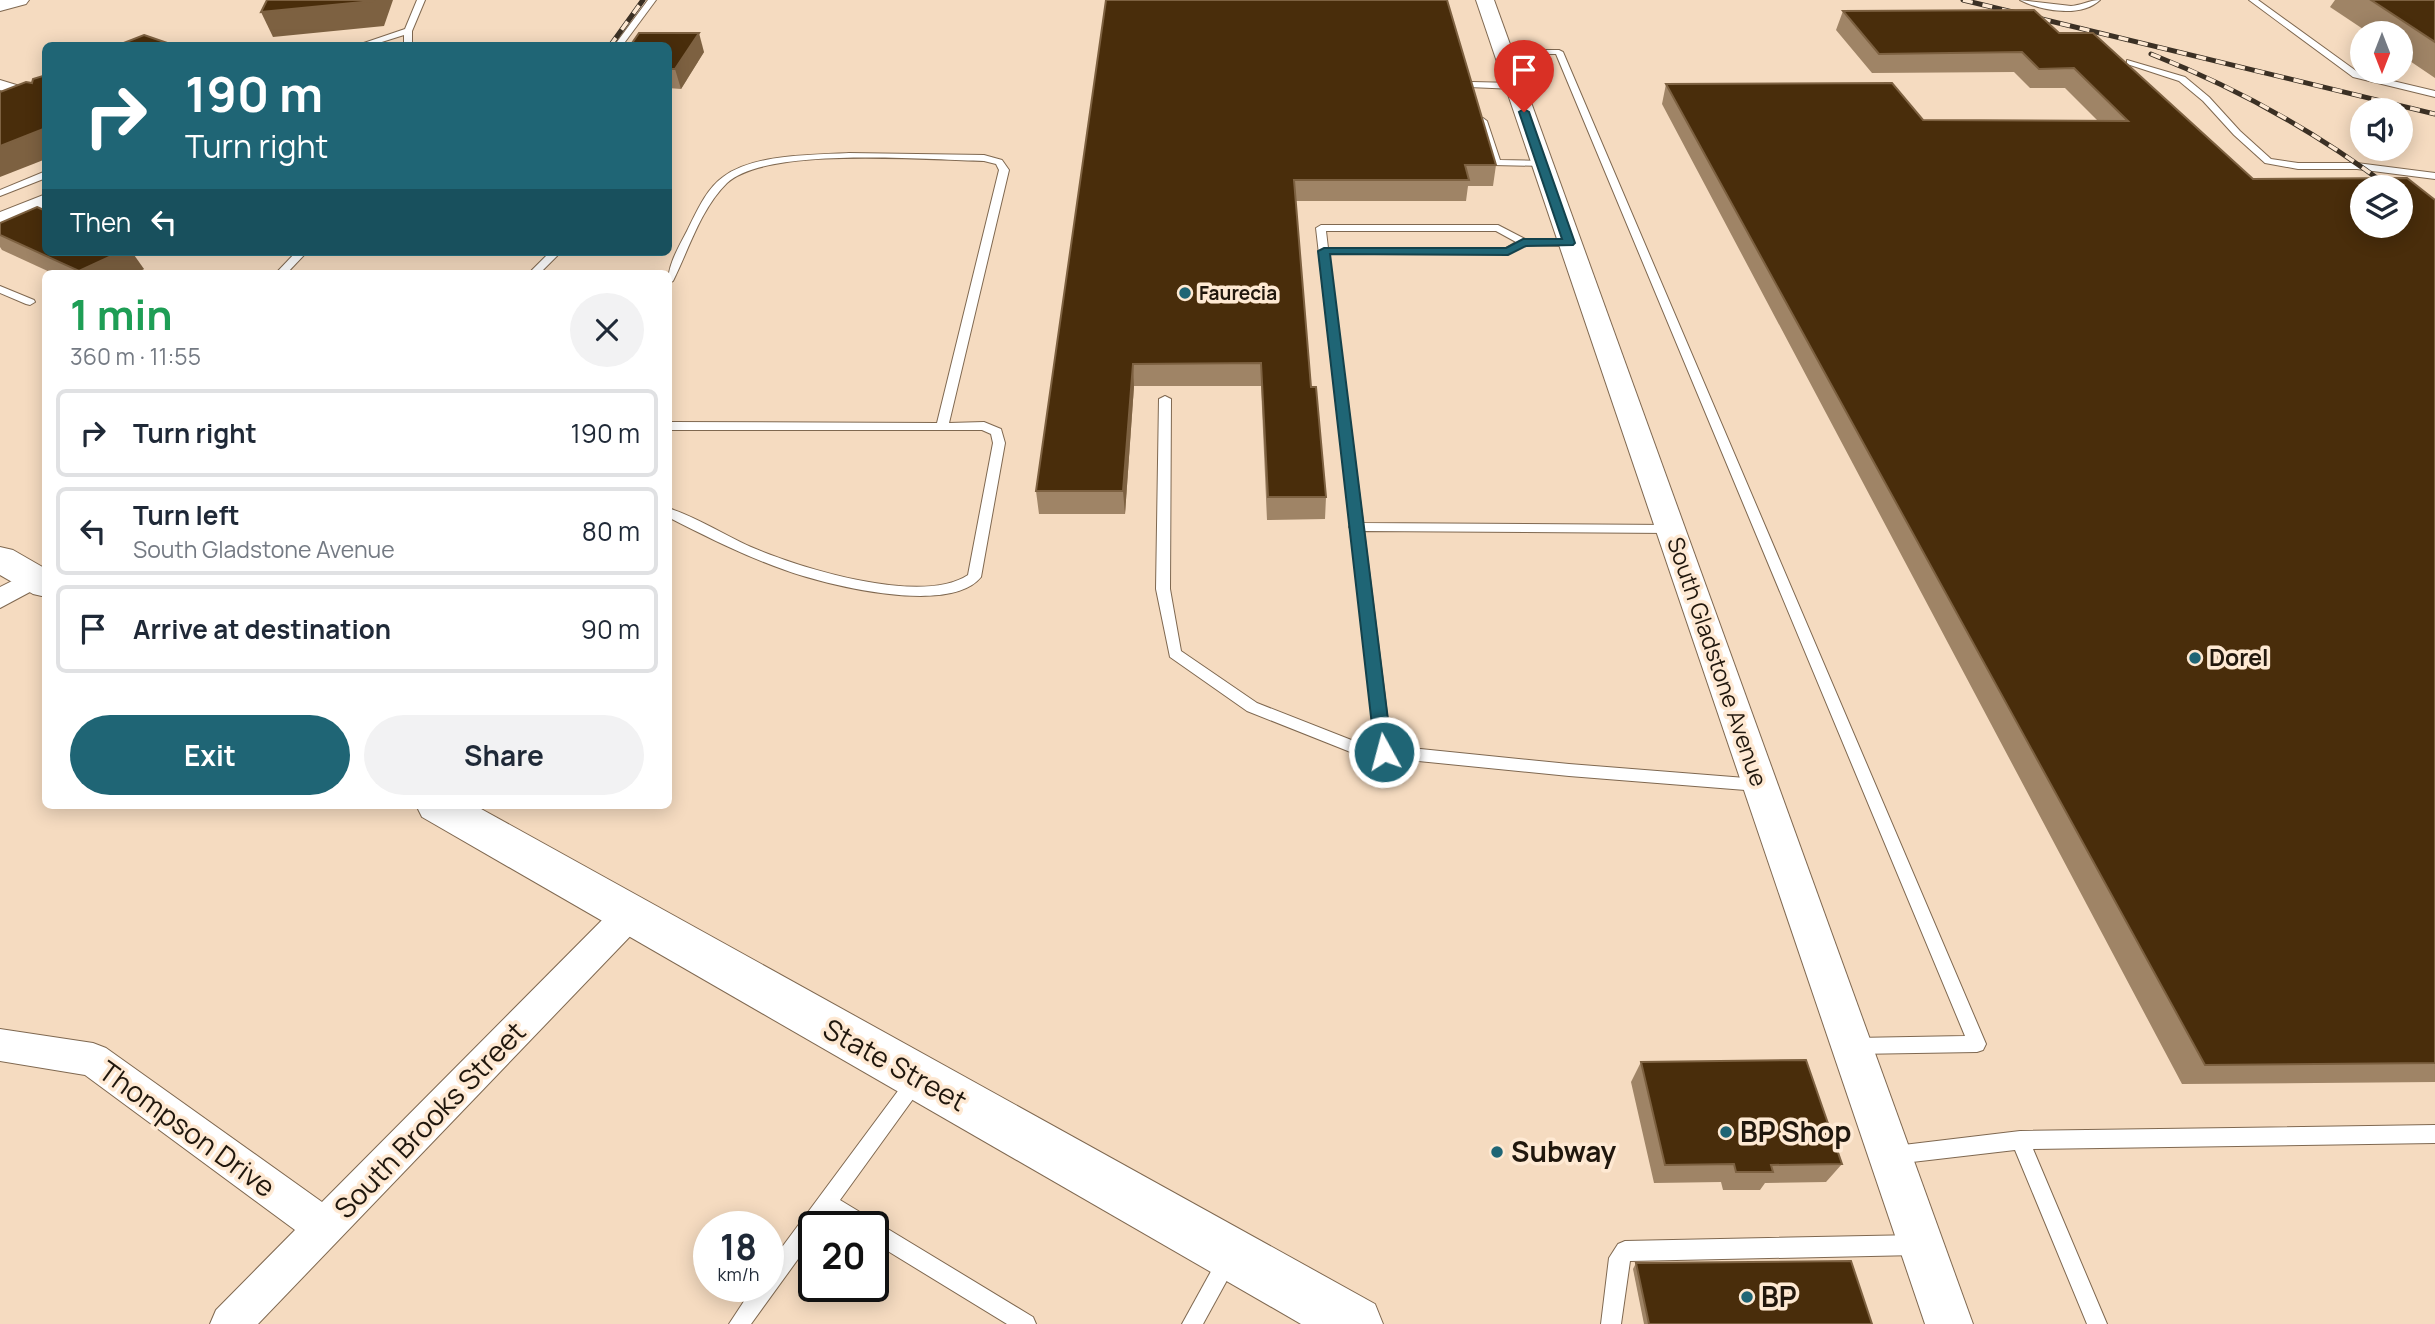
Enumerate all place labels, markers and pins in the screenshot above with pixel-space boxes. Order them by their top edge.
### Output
pin [1494,40,1554,112]
place label: Faurecia [1199,280,1277,306]
marker: Faurecia [1177,285,1193,301]
place label: Dorel [2209,641,2269,673]
marker: Dorel [2187,650,2203,666]
place label: BP Shop [1740,1112,1852,1150]
marker: BP Shop [1718,1124,1734,1140]
place label: Subway [1511,1132,1617,1170]
marker: Subway [1489,1144,1505,1160]
place label: BP [1761,1277,1797,1315]
marker: BP [1739,1289,1755,1305]

